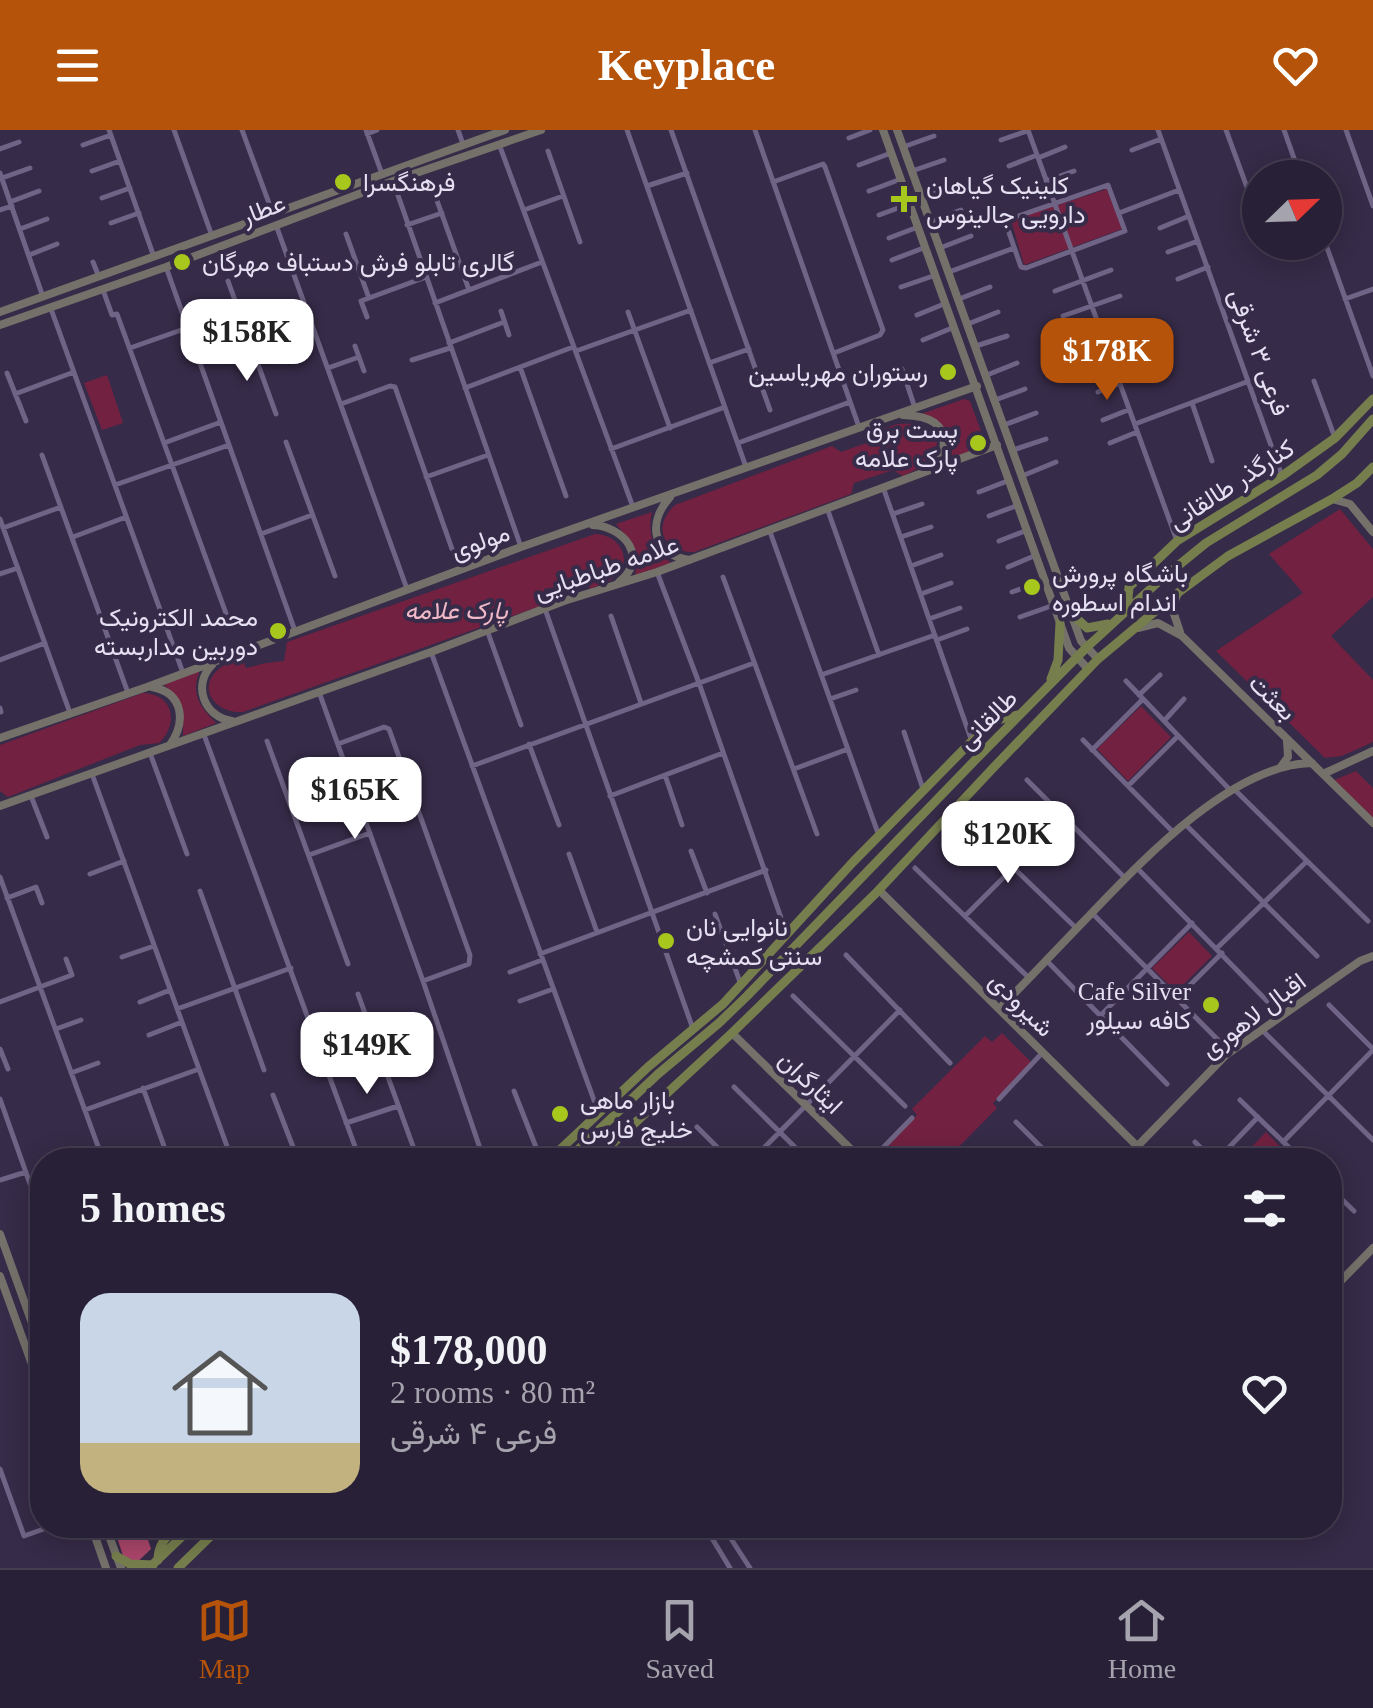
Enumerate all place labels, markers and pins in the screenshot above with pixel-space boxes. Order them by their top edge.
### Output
place label: فرهنگسرا [363,169,456,198]
marker: فرهنگسرا [332,171,354,193]
place label: کلینیک گیاهان دارویی جالینوس [926,172,1085,230]
marker: کلینیک گیاهان دارویی جالینوس [891,186,917,212]
place label: گالری تابلو فرش دستباف مهرگان [202,249,514,278]
marker: گالری تابلو فرش دستباف مهرگان [171,251,193,273]
pin: $158K [177,299,317,384]
pin: $178K [1037,318,1177,403]
place label: رستوران مهریاسین [748,359,928,388]
marker: رستوران مهریاسین [937,361,959,383]
place label: پست برق پارک علامه [855,416,958,475]
marker: پست برق پارک علامه [967,432,989,454]
place label: باشگاه پرورش اندام اسطوره [1052,560,1188,619]
marker: باشگاه پرورش اندام اسطوره [1021,576,1043,598]
place label: محمد الکترونیک دوربین مداربسته [94,604,258,662]
marker: محمد الکترونیک دوربین مداربسته [267,620,289,642]
pin: $165K [285,757,425,842]
pin: $120K [938,801,1078,886]
place label: نانوایی نان سنتی کمشچه [686,914,822,973]
marker: نانوایی نان سنتی کمشچه [655,930,677,952]
place label: Cafe Silver کافه سیلور [1078,978,1192,1036]
marker: Cafe Silver کافه سیلور [1200,994,1222,1016]
pin: $149K [297,1012,437,1097]
place label: بازار ماهی خلیج فارس [580,1087,693,1147]
marker: بازار ماهی خلیج فارس [549,1103,571,1125]

